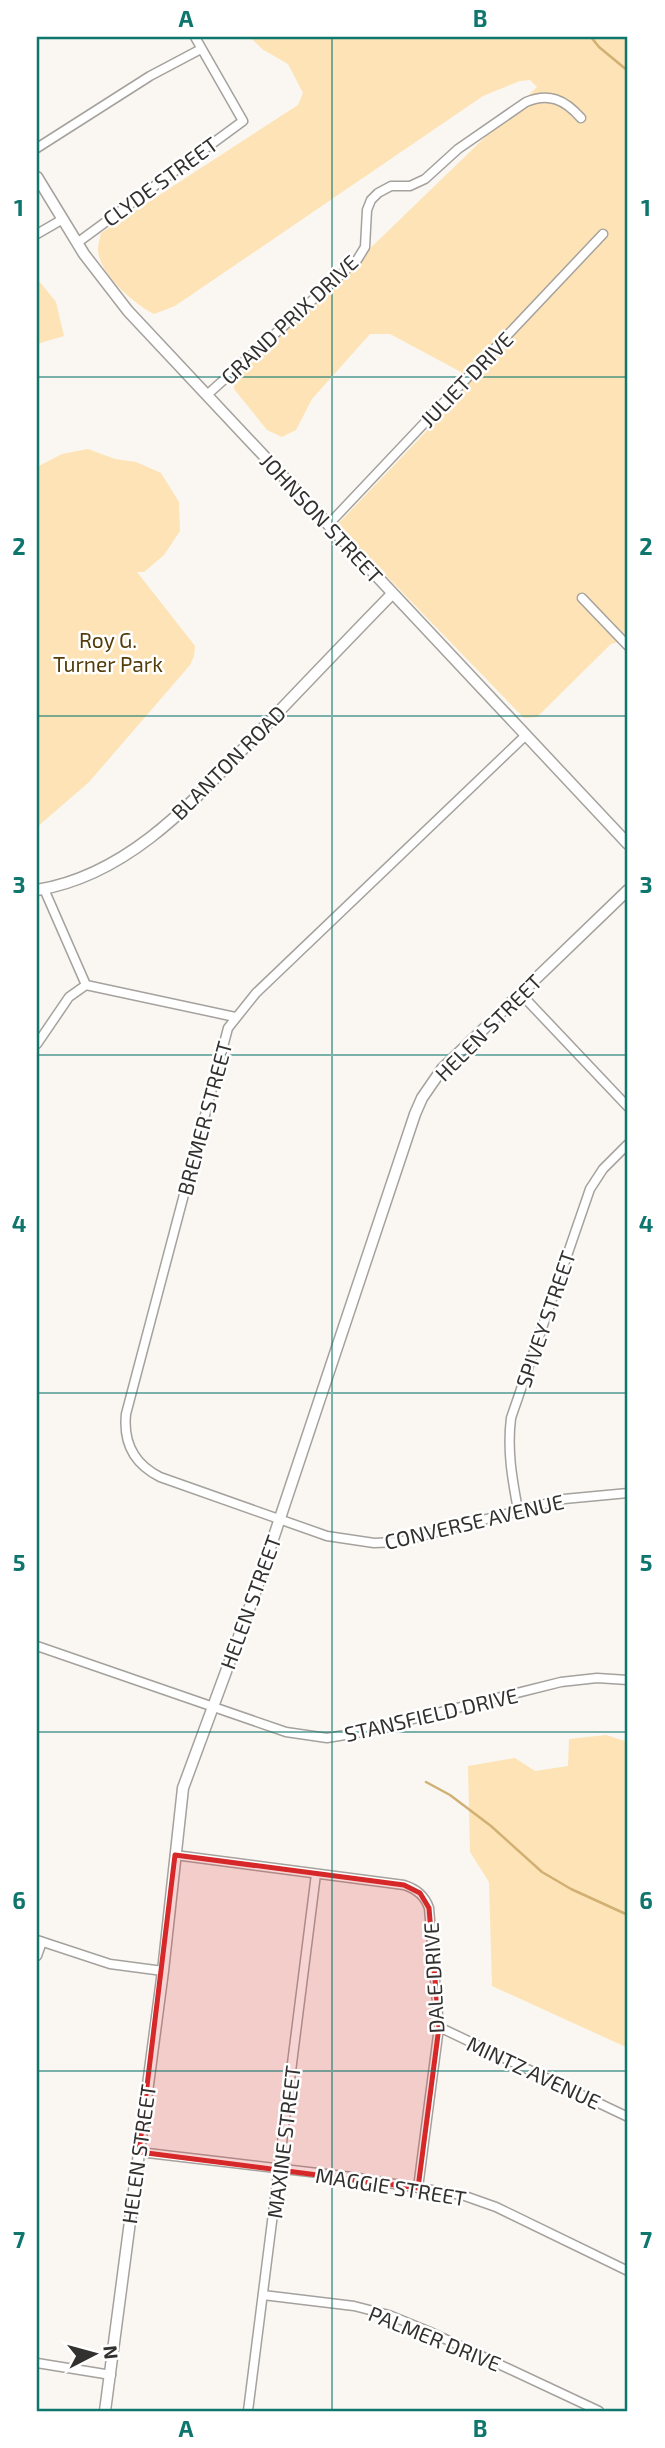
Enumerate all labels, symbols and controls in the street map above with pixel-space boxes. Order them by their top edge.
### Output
text: A [178,4,194,32]
text: B [473,4,487,32]
street label: CLYDE STREET [98,131,222,231]
text: 1 [14,193,24,221]
text: 1 [641,193,651,221]
street label: GRAND PRIX DRIVE [215,249,363,389]
street label: JULIET DRIVE [414,326,518,432]
street label: JOHNSON STREET [256,448,388,588]
text: 2 [12,532,26,560]
text: 2 [639,532,653,560]
park label: Roy G. Turner Park [53,627,163,676]
street label: BLANTON ROAD [166,700,290,824]
text: 3 [12,870,26,898]
text: 3 [639,870,653,898]
street label: HELEN STREET [429,968,547,1086]
street label: BREMER STREET [171,1038,237,1198]
text: 4 [12,1209,26,1237]
text: 4 [639,1209,653,1237]
street label: SPIVEY STREET [510,1247,580,1391]
street label: CONVERSE AVENUE [382,1488,566,1554]
street label: HELEN STREET [214,1532,286,1672]
text: 5 [13,1548,25,1576]
text: 5 [640,1548,652,1576]
street label: STANSFIELD DRIVE [342,1682,520,1746]
text: 6 [12,1886,26,1914]
text: 6 [639,1886,653,1914]
street label: DALE DRIVE [418,1922,448,2034]
street label: MINTZ AVENUE [463,2030,605,2114]
street label: MAXINE STREET [261,2064,305,2220]
street label: HELEN STREET [116,2083,160,2225]
street label: MAGGIE STREET [314,2162,468,2210]
text: 7 [13,2225,25,2253]
text: 7 [640,2225,652,2253]
street label: PALMER DRIVE [365,2300,505,2376]
north arrow [60,2318,130,2388]
text: N [99,2344,124,2360]
text: A [178,2414,194,2442]
text: B [473,2414,487,2442]

